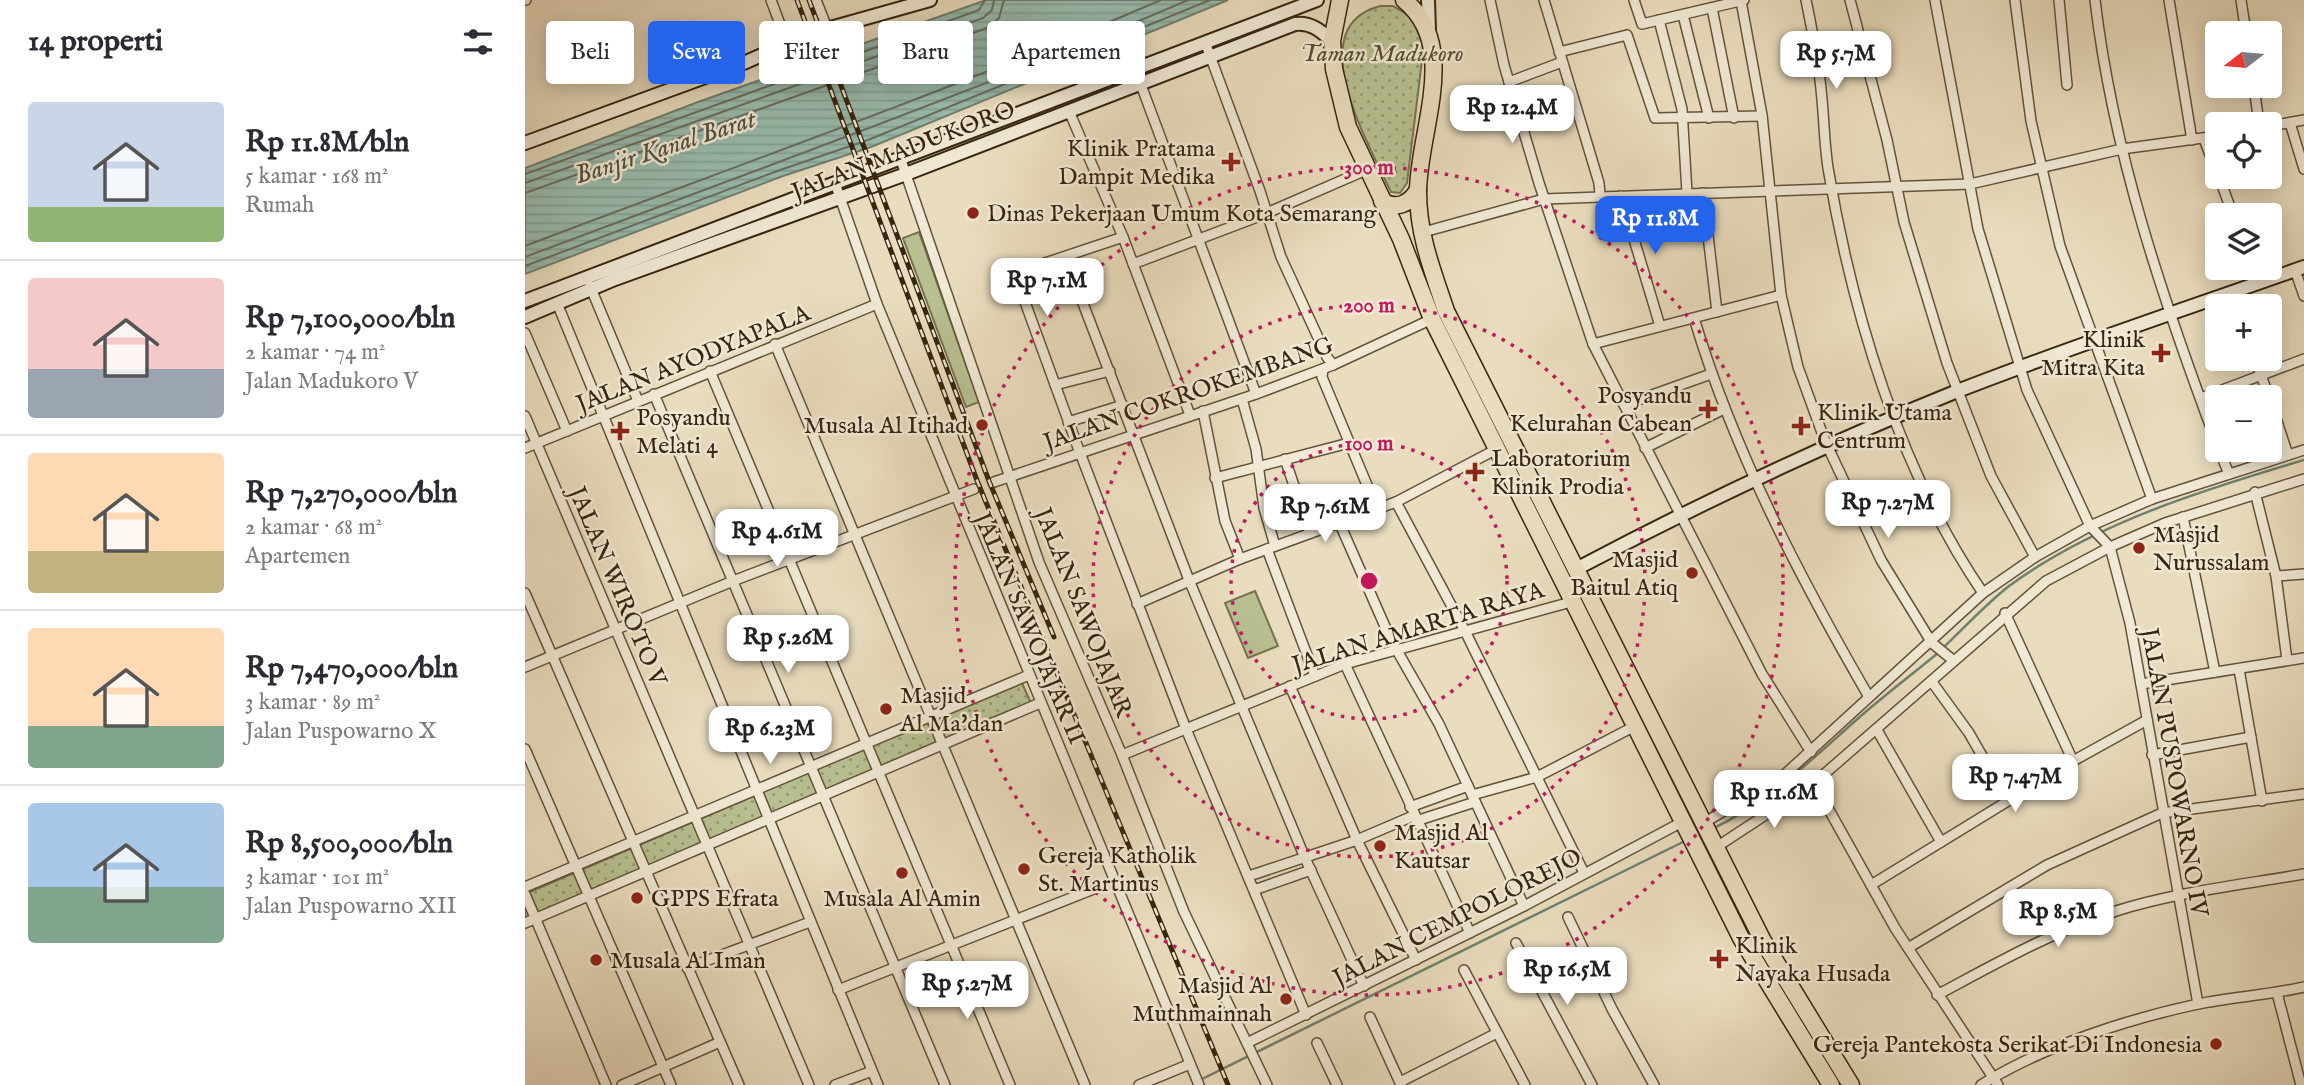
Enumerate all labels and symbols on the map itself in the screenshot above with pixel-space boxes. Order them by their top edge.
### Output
north arrow [2205,21,2282,98]
pin: Rp 5.7M [1771,32,1901,91]
park label: Taman Madukoro [1300,39,1464,70]
pin: Rp 12.4M [1440,86,1584,145]
street label: JALAN MADUKORO [785,94,1020,209]
water label: Banjir Kanal Barat [571,102,762,192]
place label: Klinik Pratama Dampit Medika [1058,134,1216,193]
marker: Klinik Pratama Dampit Medika [1221,152,1241,172]
text: 300 m [1344,155,1394,182]
pin: Rp 11.8M [1583,196,1727,256]
place label: Dinas Pekerjaan Umum Kota Semarang [987,199,1378,230]
marker: Dinas Pekerjaan Umum Kota Semarang [965,205,981,221]
pin: Rp 7.1M [982,258,1112,318]
text: 200 m [1343,293,1395,320]
street label: JALAN AYODYAPALA [569,298,816,422]
place label: Klinik Mitra Kita [2041,325,2146,384]
street label: JALAN COKROKEMBANG [1037,330,1337,460]
marker: Klinik Mitra Kita [2151,343,2171,363]
place label: Posyandu Kelurahan Cabean [1510,381,1692,440]
place label: Klinik Utama Centrum [1817,398,1953,457]
marker: Posyandu Kelurahan Cabean [1698,399,1718,419]
place label: Posyandu Melati 4 [636,403,731,462]
place label: Musala Al Itihad [804,411,968,442]
marker: Klinik Utama Centrum [1791,416,1811,436]
marker: Musala Al Itihad [974,417,990,433]
marker: Posyandu Melati 4 [610,421,630,441]
text: 100 m [1344,431,1394,458]
place label: Laboratorium Klinik Prodia [1491,444,1630,503]
marker: Laboratorium Klinik Prodia [1465,462,1485,482]
street label: JALAN WIROTO V [559,479,673,692]
pin: Rp 7.27M [1816,480,1960,540]
pin: Rp 7.61M [1253,484,1397,544]
street label: JALAN SAWOJAJAR [1025,501,1139,722]
street label: JALAN SAWOJAJAR II [965,505,1091,749]
pin: Rp 4.61M [705,510,849,569]
place label: Masjid Nurussalam [2153,520,2270,579]
marker: Masjid Nurussalam [2131,540,2147,556]
place label: Masjid Baitul Atiq [1570,545,1679,604]
marker: Masjid Baitul Atiq [1684,565,1700,581]
centre of rings [1357,569,1381,593]
street label: JALAN AMARTA RAYA [1286,575,1549,682]
pin: Rp 5.26M [716,616,860,675]
street label: JALAN PUSPOWARNO IV [2132,623,2214,920]
place label: Masjid Al Ma'dan [899,681,1003,740]
marker: Masjid Al Ma'dan [878,701,894,717]
pin: Rp 6.23M [698,706,842,766]
pin: Rp 7.47M [1943,754,2087,814]
pin: Rp 11.6M [1702,770,1846,830]
place label: Masjid Al Kautsar [1394,818,1489,877]
marker: Masjid Al Kautsar [1372,838,1388,854]
place label: Gereja Katholik St. Martinus [1038,841,1197,900]
street label: JALAN CEMPOLOREJO [1325,842,1587,996]
marker: Gereja Katholik St. Martinus [1016,861,1032,877]
marker: Musala Al Amin [894,865,910,881]
place label: GPPS Efrata [651,884,779,915]
place label: Musala Al Amin [823,884,981,915]
marker: GPPS Efrata [629,890,645,906]
pin: Rp 8.5M [1993,890,2123,949]
place label: Klinik Nayaka Husada [1735,931,1891,990]
place label: Musala Al Iman [610,946,766,977]
pin: Rp 16.5M [1495,948,1639,1007]
marker: Klinik Nayaka Husada [1709,949,1729,969]
marker: Musala Al Iman [588,952,604,968]
pin: Rp 5.27M [895,962,1039,1021]
place label: Masjid Al Muthmainnah [1132,971,1272,1030]
marker: Masjid Al Muthmainnah [1278,991,1294,1007]
place label: Gereja Pantekosta Serikat Di Indonesia [1813,1030,2203,1061]
marker: Gereja Pantekosta Serikat Di Indonesia [2208,1036,2224,1052]

